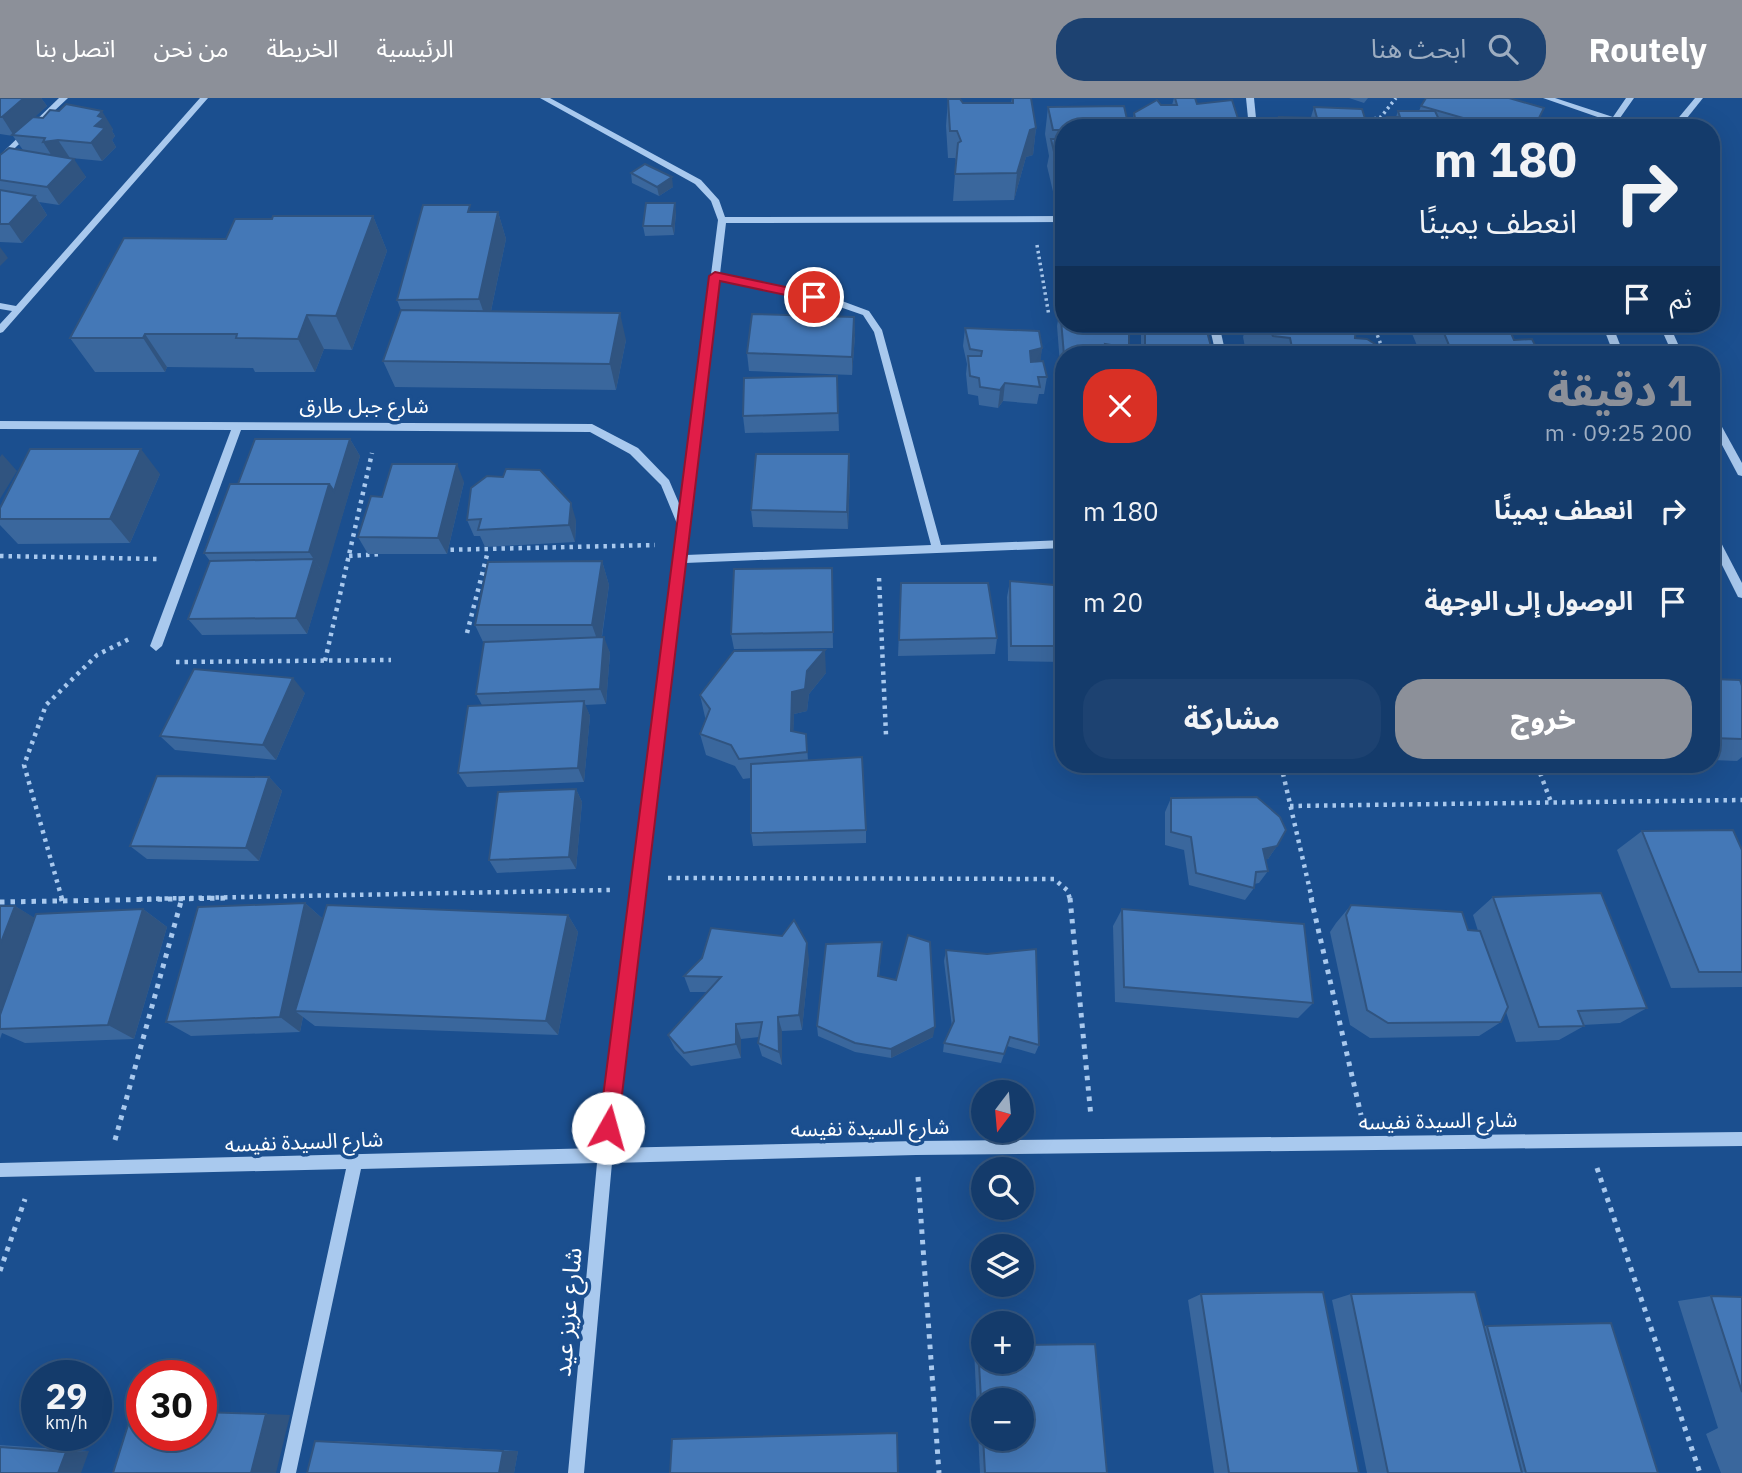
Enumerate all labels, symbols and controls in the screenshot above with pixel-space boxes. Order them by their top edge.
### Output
search box [1056,18,1546,81]
text: Routely [1588,28,1707,71]
icon: search [1484,30,1522,68]
text: ابحث هنا [1371,31,1466,65]
text: اتصل بنا [35,32,116,64]
text: من نحن [154,32,229,64]
text: الخريطة [267,32,339,64]
text: الرئيسية [377,32,454,64]
text: 180 m [1433,127,1577,190]
icon: right [1601,147,1692,238]
text: انعطف يمينًا [1418,200,1577,242]
pin [784,267,844,327]
icon: arrive [795,278,833,316]
icon: arrive [1618,280,1656,318]
text: ثم [1670,281,1692,315]
text: 1 دقيقة [1547,363,1692,418]
button: close [1083,369,1157,443]
street label: شارع جبل طارق [299,391,429,421]
text: 200 m · 09:25 [1545,417,1692,447]
text: انعطف يمينًا [1494,492,1633,526]
icon: right [1654,492,1692,530]
text: 180 m [1083,494,1159,528]
text: الوصول إلى الوجهة [1424,583,1633,617]
icon: arrive [1654,583,1692,621]
text: 20 m [1083,585,1143,619]
button: مشاركة [1083,679,1381,759]
button: خروج [1395,679,1692,759]
north arrow [971,1080,1034,1143]
map controls [971,1080,1034,1451]
position arrow [571,1091,645,1165]
street label: شارع السيدة نفيسه [1358,1105,1518,1137]
street label: شارع السيدة نفيسه [790,1112,950,1144]
street label: شارع السيدة نفيسه [224,1124,384,1160]
button: search [971,1157,1034,1220]
button: layers [971,1234,1034,1297]
street label: شارع عزيز عيد [545,1246,591,1378]
button: + [971,1311,1034,1374]
speed limit sign: 30 [126,1360,217,1451]
text: 29 [45,1373,88,1419]
button: − [971,1388,1034,1451]
text: km/h [45,1411,88,1434]

